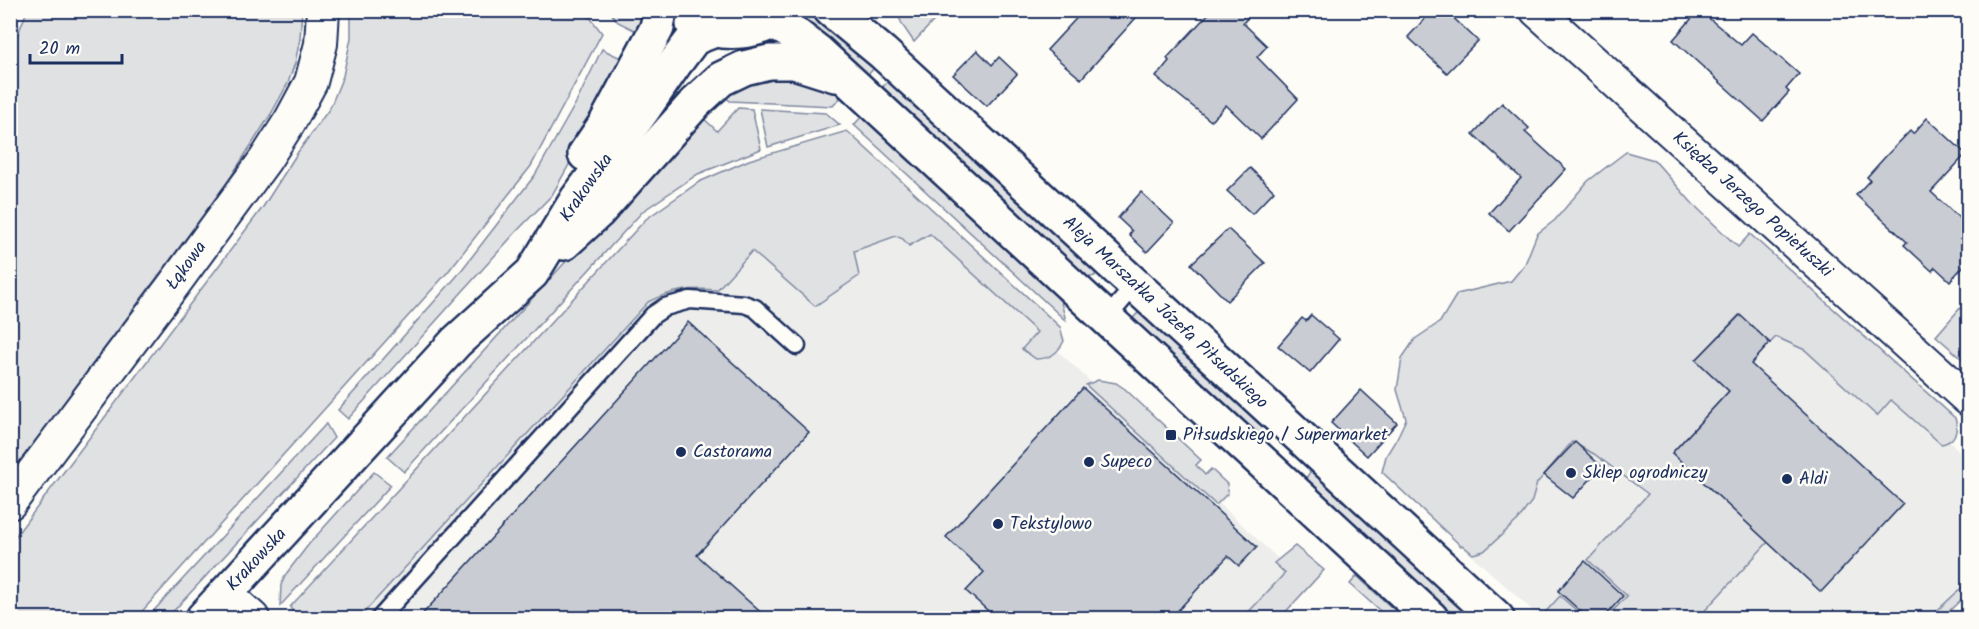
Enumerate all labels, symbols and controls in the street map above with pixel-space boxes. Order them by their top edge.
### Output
scale bar [30,27,122,65]
text: 20 m [39,35,80,64]
street label: Księdza Jerzego Popiełuszki [1665,125,1839,286]
street label: Krakowska [553,148,621,228]
street label: Aleja Marszałka Józefa Piłsudskiego [1055,209,1275,417]
street label: Łąkowa [159,235,215,297]
place label: Piłsudskiego / Supermarket [1183,421,1389,450]
marker: Piłsudskiego / Supermarket [1164,428,1178,442]
place label: Castorama [693,438,772,467]
marker: Castorama [674,445,688,459]
place label: Supeco [1101,448,1152,477]
marker: Supeco [1082,455,1096,469]
place label: Sklep ogrodniczy [1583,459,1708,488]
place label: Aldi [1799,465,1828,494]
marker: Sklep ogrodniczy [1564,466,1578,480]
marker: Aldi [1780,472,1794,486]
place label: Tekstylowo [1010,510,1092,539]
marker: Tekstylowo [991,517,1005,531]
street label: Krakowska [220,521,294,599]

